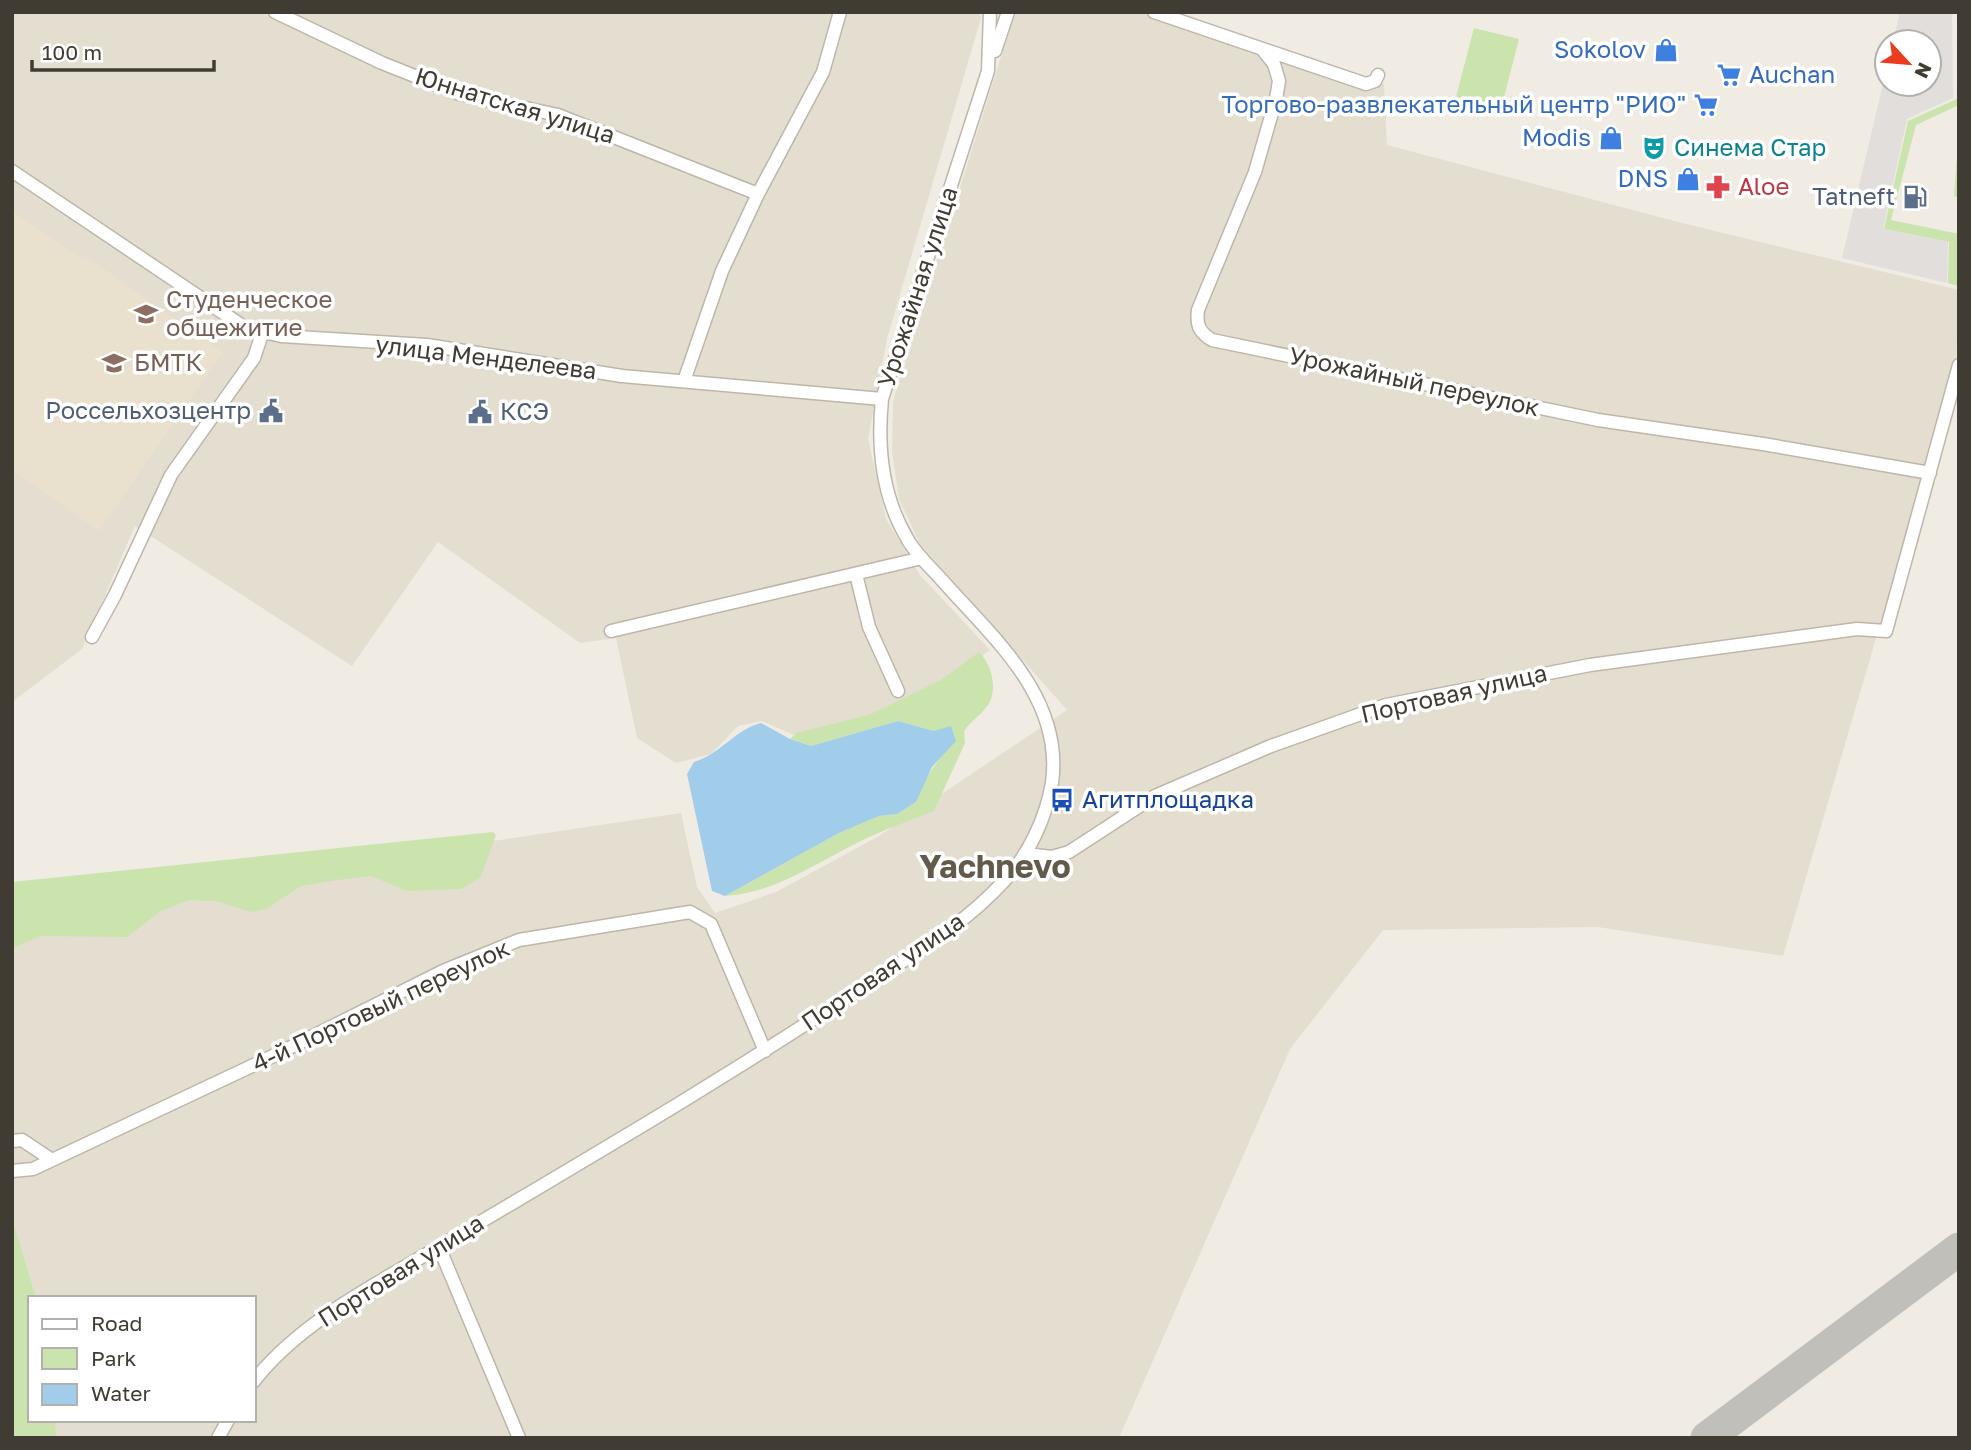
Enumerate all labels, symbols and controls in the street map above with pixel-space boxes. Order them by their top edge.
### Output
scale bar [32,28,214,72]
north arrow [1873,28,1943,98]
place label: Sokolov [1554,34,1646,63]
shop icon: Sokolov [1652,36,1680,64]
text: 100 m [42,39,102,65]
place label: Auchan [1749,59,1835,88]
text: N [1910,59,1937,82]
street label: Юннатская улица [412,60,619,149]
supermarket icon: Auchan [1715,61,1743,89]
place label: Торгово-развлекательный центр "РИО" [1221,89,1686,118]
supermarket icon: Торгово-развлекательный центр "РИО" [1692,91,1720,119]
place label: Modis [1522,122,1591,151]
shop icon: Modis [1597,124,1625,152]
place label: Синема Стар [1674,132,1826,161]
theatre icon: Синема Стар [1640,134,1668,162]
place label: DNS [1618,163,1668,192]
shop icon: DNS [1674,165,1702,193]
place label: Aloe [1738,171,1789,200]
pharmacy icon: Aloe [1704,173,1732,201]
place label: Tatneft [1812,181,1895,210]
street label: Урожайная улица [870,183,963,390]
fuel station icon: Tatneft [1901,183,1929,211]
place label: Студенческое общежитие [166,284,332,341]
school or university icon: Студенческое общежитие [132,300,160,328]
street label: улица Менделеева [374,329,598,384]
street label: Урожайный переулок [1286,340,1542,421]
place label: БМТК [134,347,202,376]
school or university icon: БМТК [100,349,128,377]
place label: Россельхозцентр [45,395,251,424]
place label: КСЭ [500,396,549,425]
public building icon: Россельхозцентр [257,397,285,425]
public building icon: КСЭ [466,398,494,426]
street label: Портовая улица [1358,657,1549,728]
place label: Агитплощадка [1082,784,1254,813]
bus stop icon: Агитплощадка [1048,786,1076,814]
district label: Yachnevo [919,847,1071,885]
street label: Портовая улица [795,906,969,1036]
street label: 4-й Портовый переулок [247,932,514,1077]
street label: Портовая улица [312,1207,488,1332]
legend [28,1296,256,1422]
text: Road [91,1310,142,1336]
text: Park [91,1345,137,1371]
text: Water [91,1380,151,1406]

